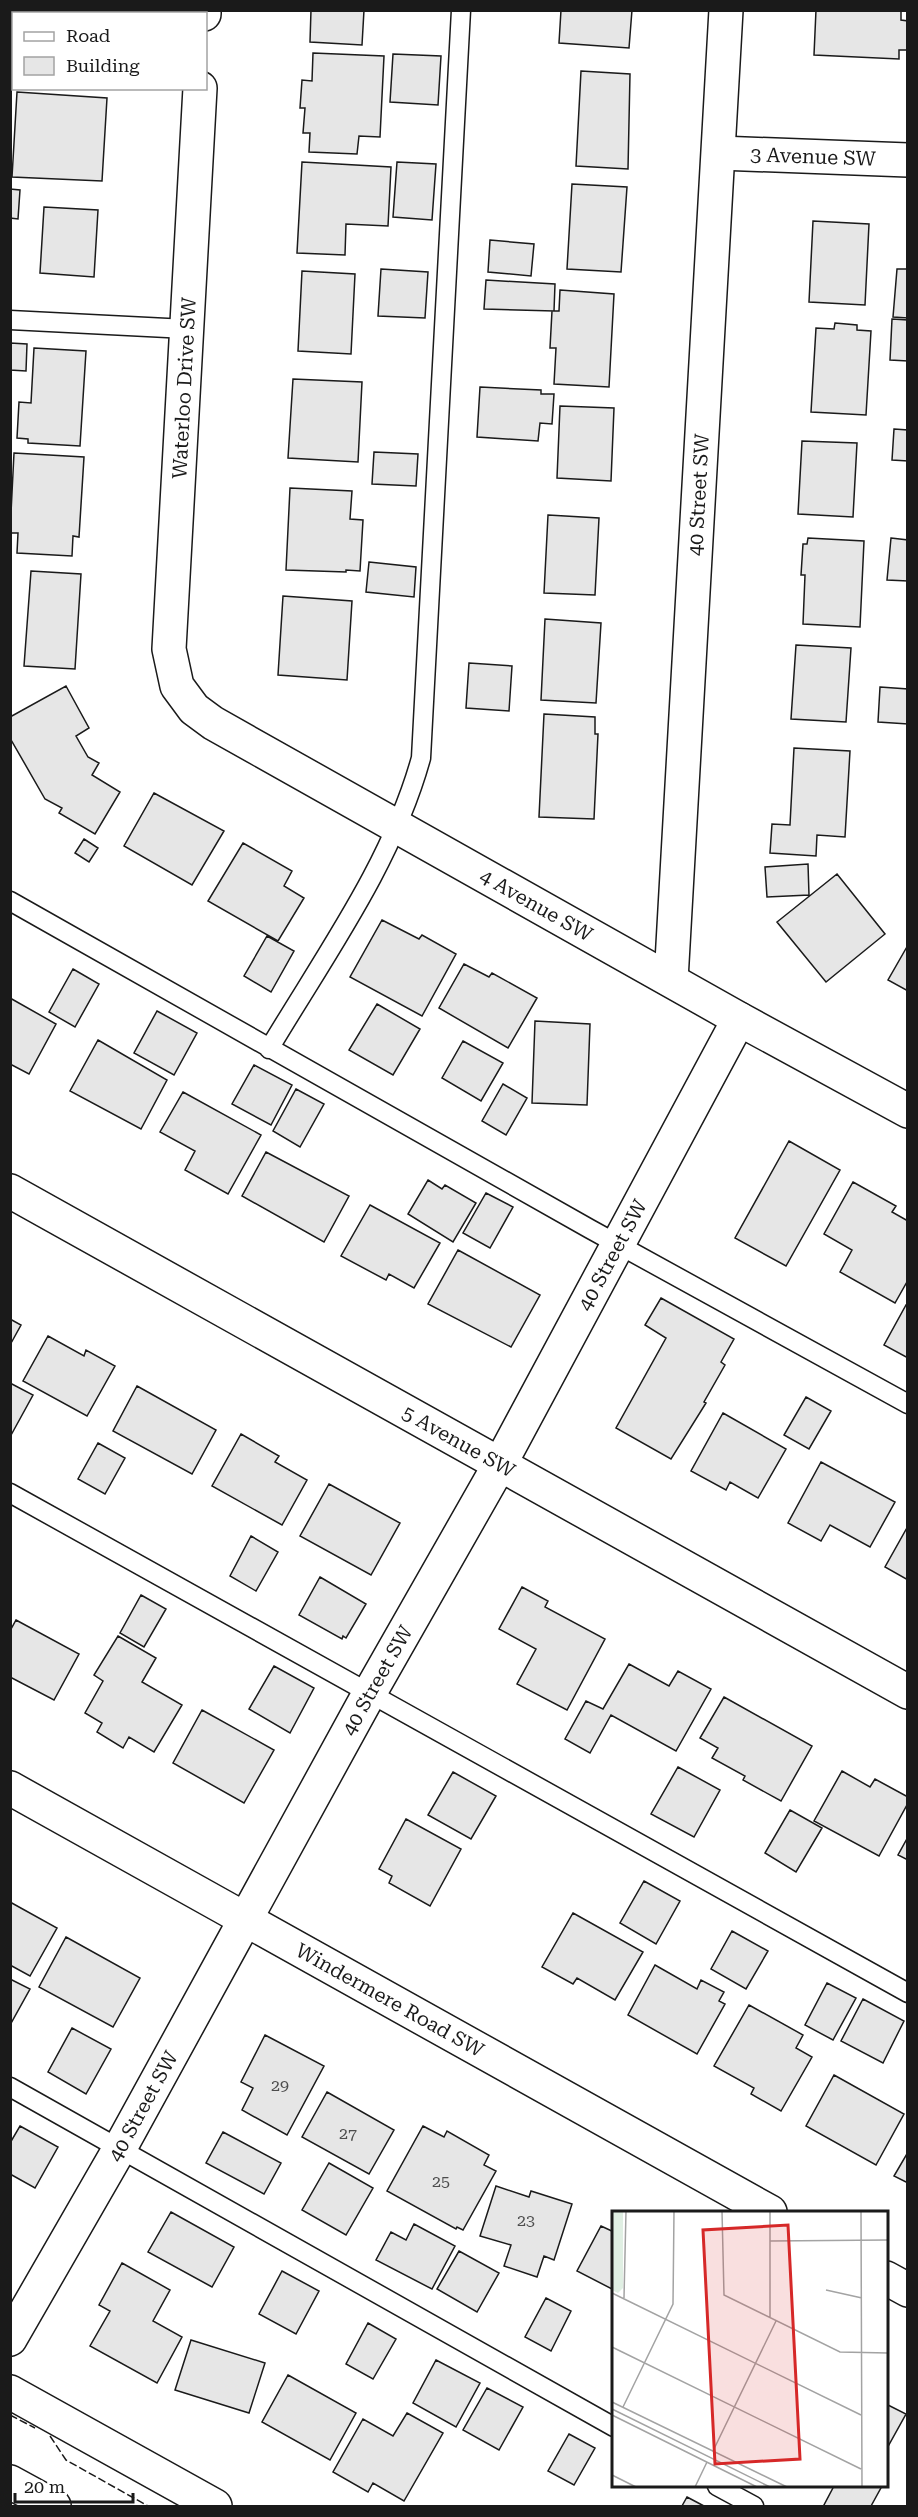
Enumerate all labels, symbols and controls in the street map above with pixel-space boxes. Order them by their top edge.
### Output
legend [12,12,207,90]
text: Road [66,25,111,46]
text: Building [66,55,140,76]
street label: 3 Avenue SW [750,142,877,171]
street label: Waterloo Drive SW [167,296,201,480]
street label: 40 Street SW [683,432,714,557]
street label: 4 Avenue SW [476,864,598,947]
street label: 40 Street SW [573,1195,652,1315]
street label: 5 Avenue SW [398,1400,520,1483]
street label: 40 Street SW [337,1620,418,1740]
street label: Windermere Road SW [292,1938,489,2062]
street label: 40 Street SW [103,2046,183,2166]
house number: 29 [271,2076,289,2095]
house number: 27 [339,2124,357,2143]
house number: 25 [432,2172,450,2191]
house number: 23 [517,2211,535,2230]
inset map [612,2211,888,2487]
scale bar [15,2466,134,2504]
text: 20 m [24,2476,65,2497]

